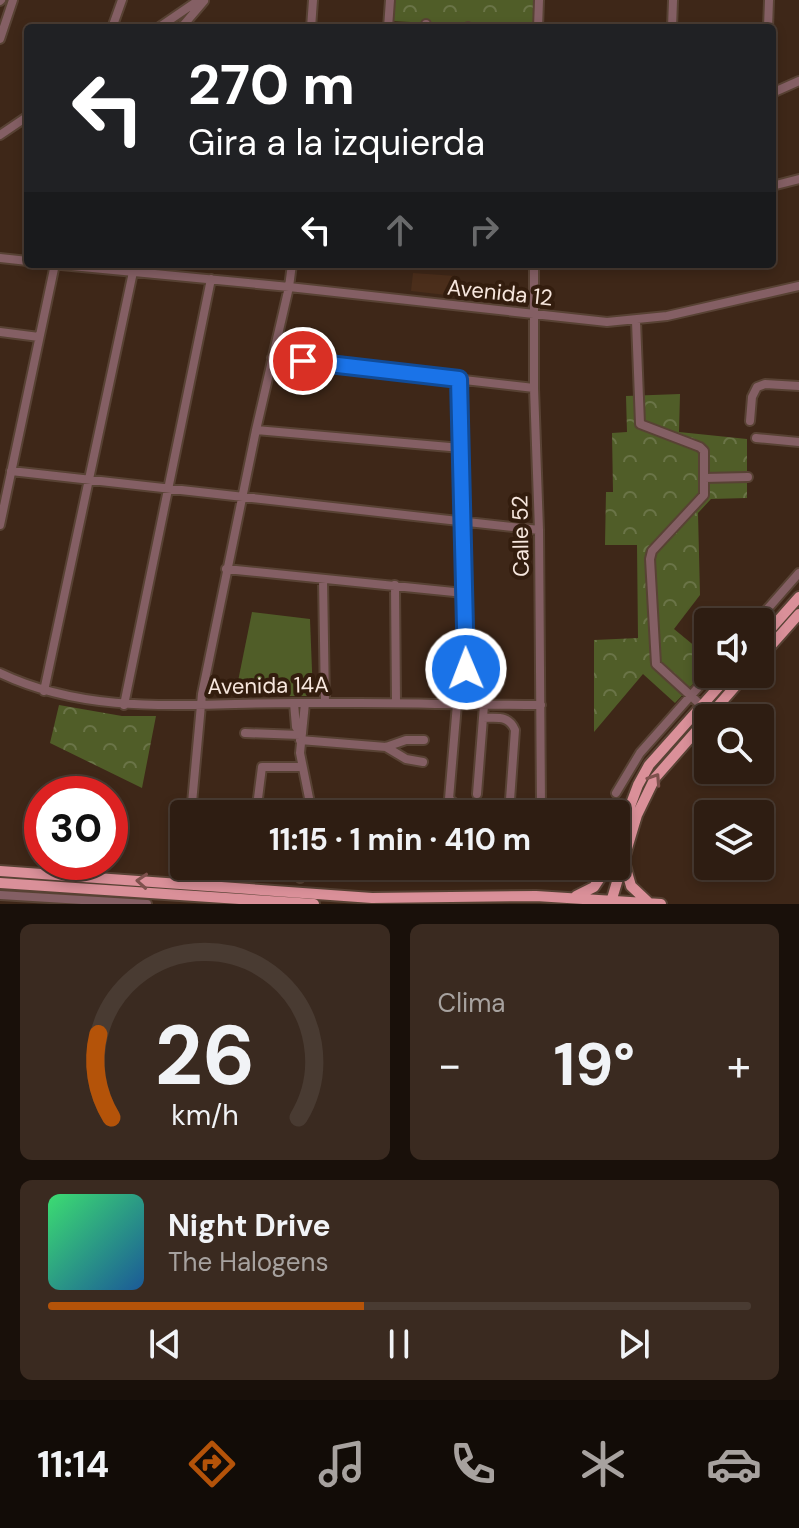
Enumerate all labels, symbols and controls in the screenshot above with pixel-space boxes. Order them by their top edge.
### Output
text: 270 m [188,48,355,121]
icon: left [56,56,160,160]
text: Gira a la izquierda [188,119,485,166]
icon: left [294,208,338,252]
icon: ahead [378,208,422,252]
icon: right [462,208,506,252]
street label: Avenida 12 [446,273,554,312]
pin [269,327,337,395]
icon: arrive [281,339,325,383]
street label: Calle 52 [505,495,536,577]
map controls [694,608,774,880]
button: sound [694,608,774,688]
position arrow [424,627,508,711]
street label: Avenida 14A [207,670,329,701]
button: search [694,704,774,784]
one-way arrow [646,773,661,787]
speed limit sign: 30 [24,776,128,880]
button: layers [694,800,774,880]
text: 11:15 · 1 min · 410 m [269,820,531,859]
one-way arrow [135,873,148,890]
text: Clima [438,986,506,1020]
text: 26 [154,1001,255,1110]
text: 19° [553,1025,635,1104]
text: − [438,1036,462,1094]
text: + [727,1036,751,1094]
text: km/h [171,1097,239,1134]
text: Night Drive [168,1206,331,1245]
text: The Halogens [168,1245,328,1279]
icon: previous [143,1322,187,1366]
icon: pause [377,1322,421,1366]
icon: next [612,1322,656,1366]
icon: directions [184,1436,240,1492]
icon: music [314,1436,370,1492]
icon: phone [445,1436,501,1492]
icon: climate [575,1436,631,1492]
icon: car [706,1436,762,1492]
text: 11:14 [37,1441,109,1488]

